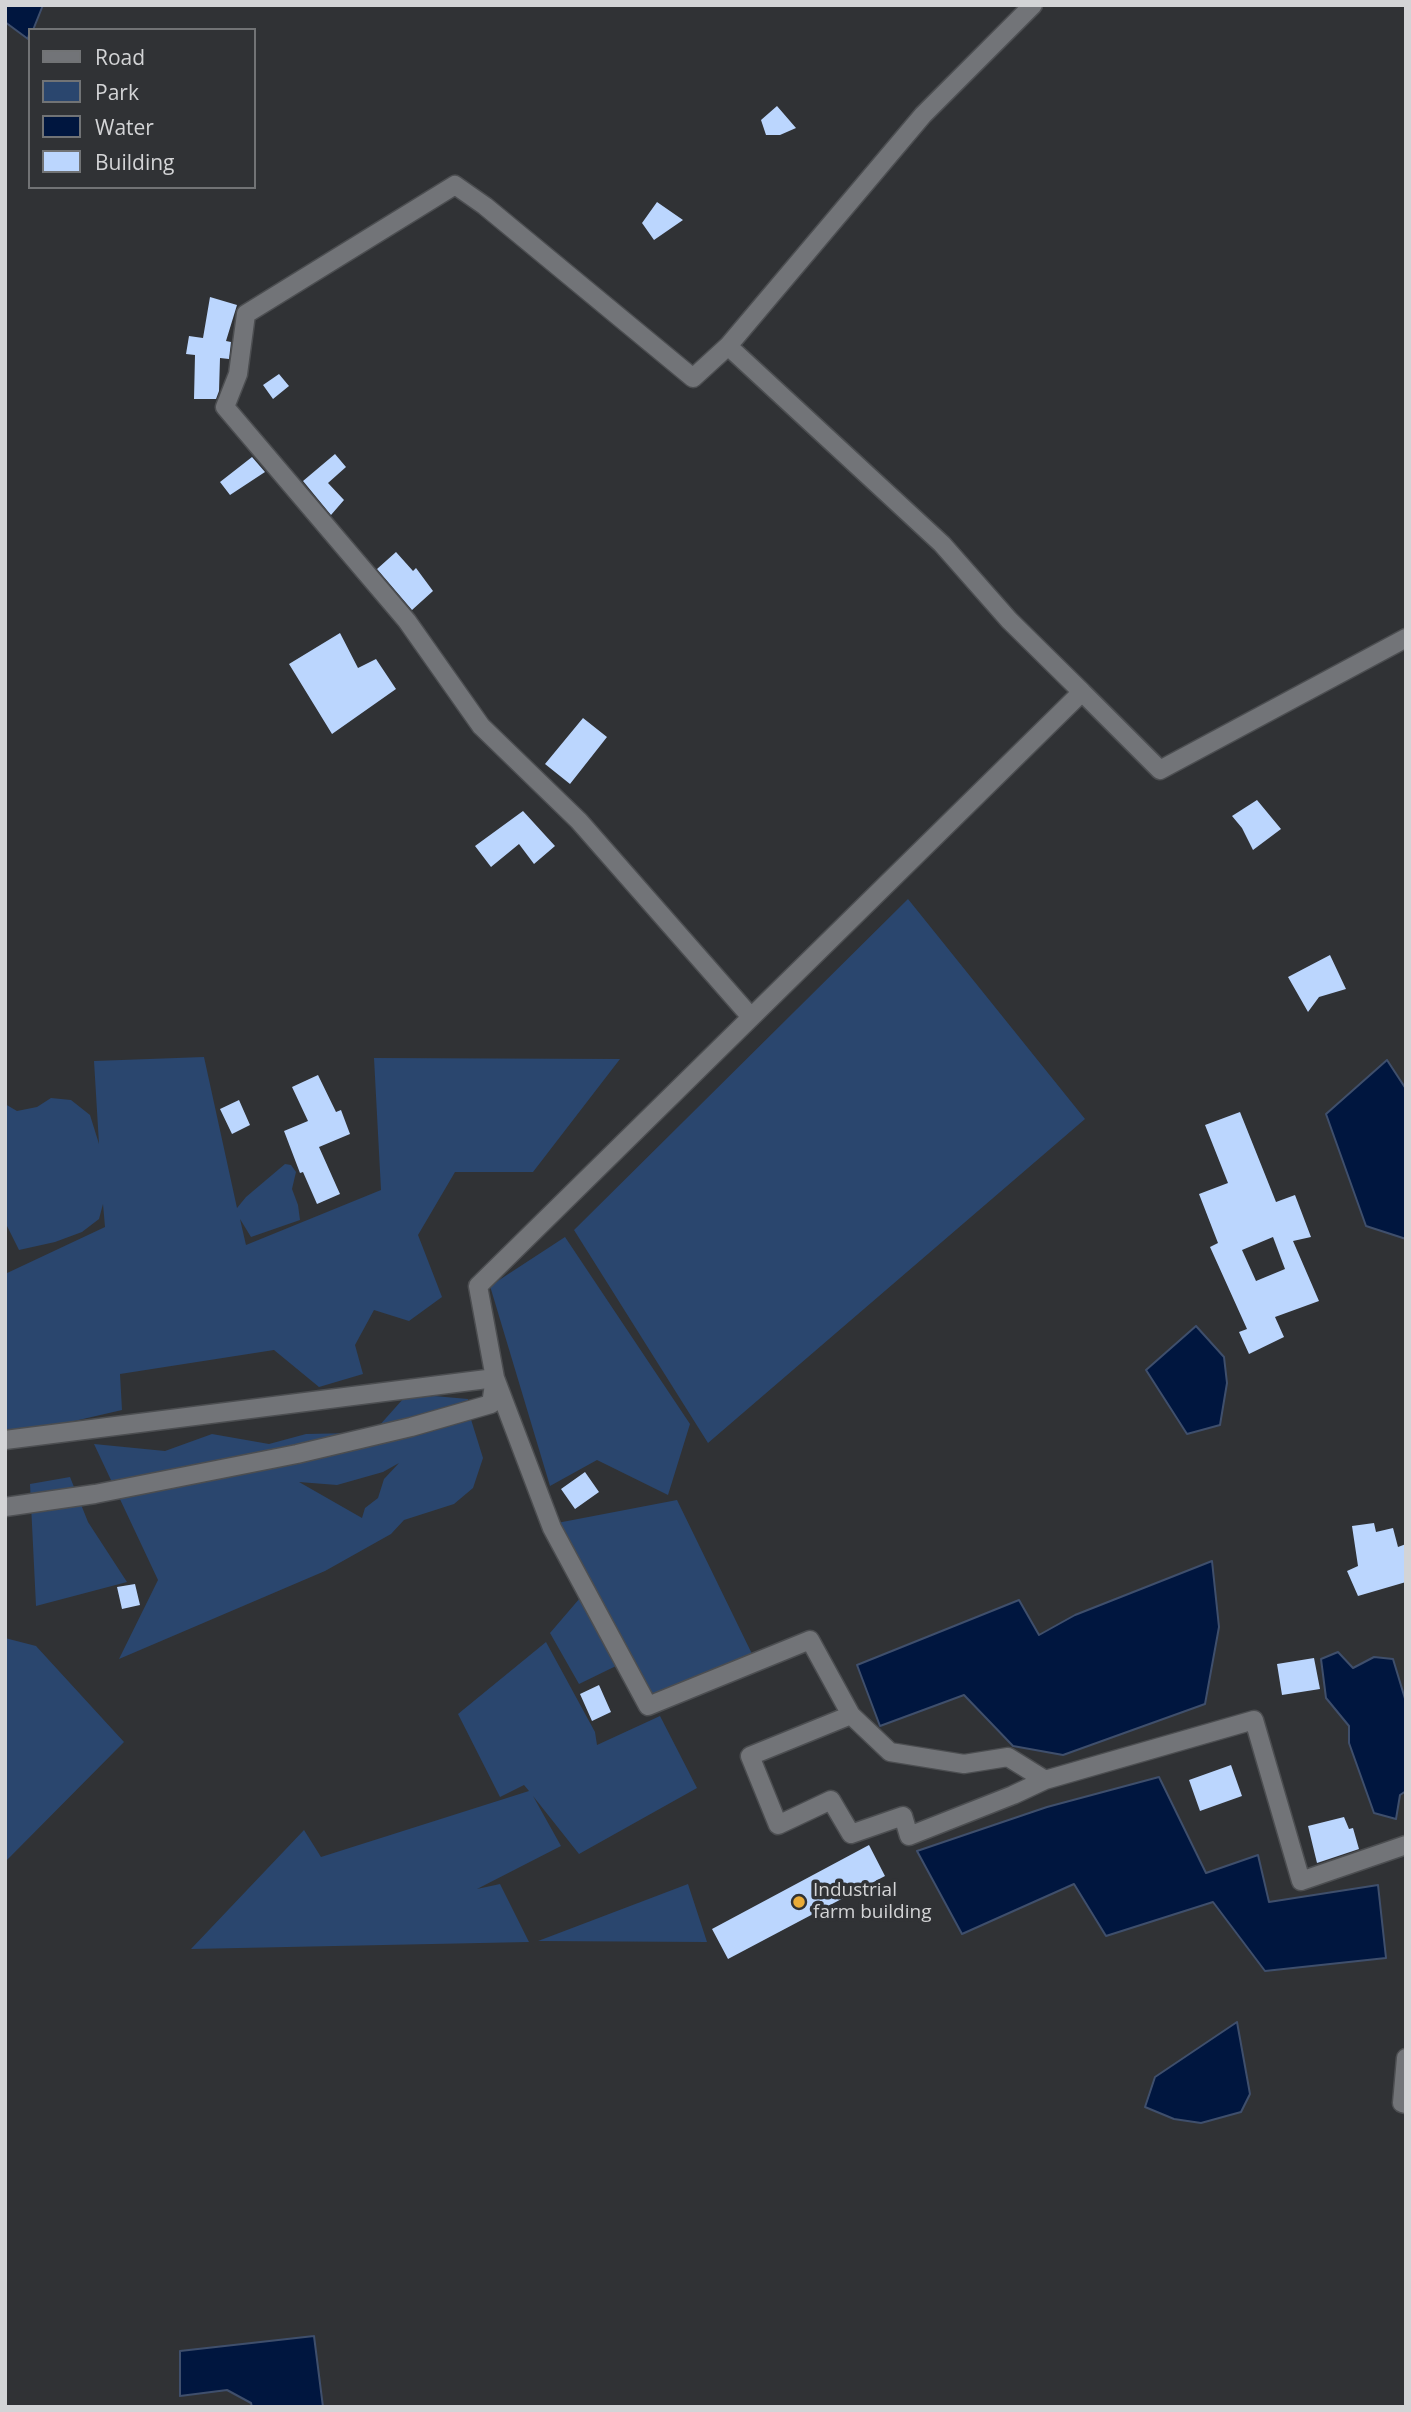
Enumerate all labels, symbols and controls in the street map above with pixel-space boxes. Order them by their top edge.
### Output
legend [28,28,256,189]
text: Road [95,43,145,71]
text: Park [95,78,139,106]
text: Water [95,113,154,141]
text: Building [95,148,174,176]
place label: Industrial farm building [813,1880,931,1924]
marker: Industrial farm building [791,1894,807,1910]

